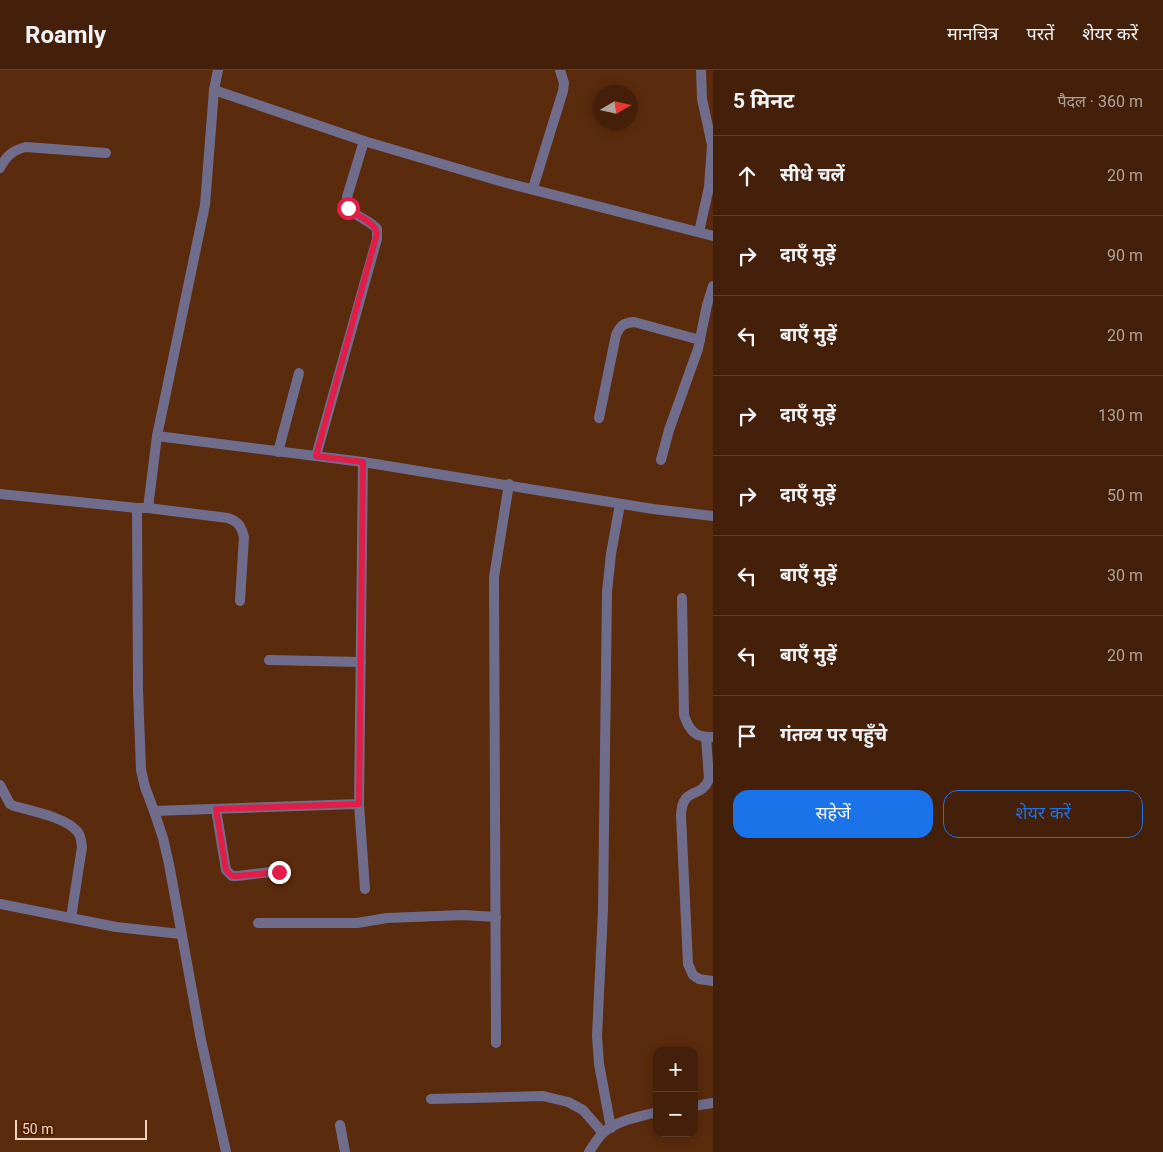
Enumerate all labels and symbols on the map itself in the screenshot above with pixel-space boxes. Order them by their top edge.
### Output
north arrow [593,85,638,130]
route start [337,197,360,220]
route end [268,861,291,884]
scale bar [15,1117,148,1140]

